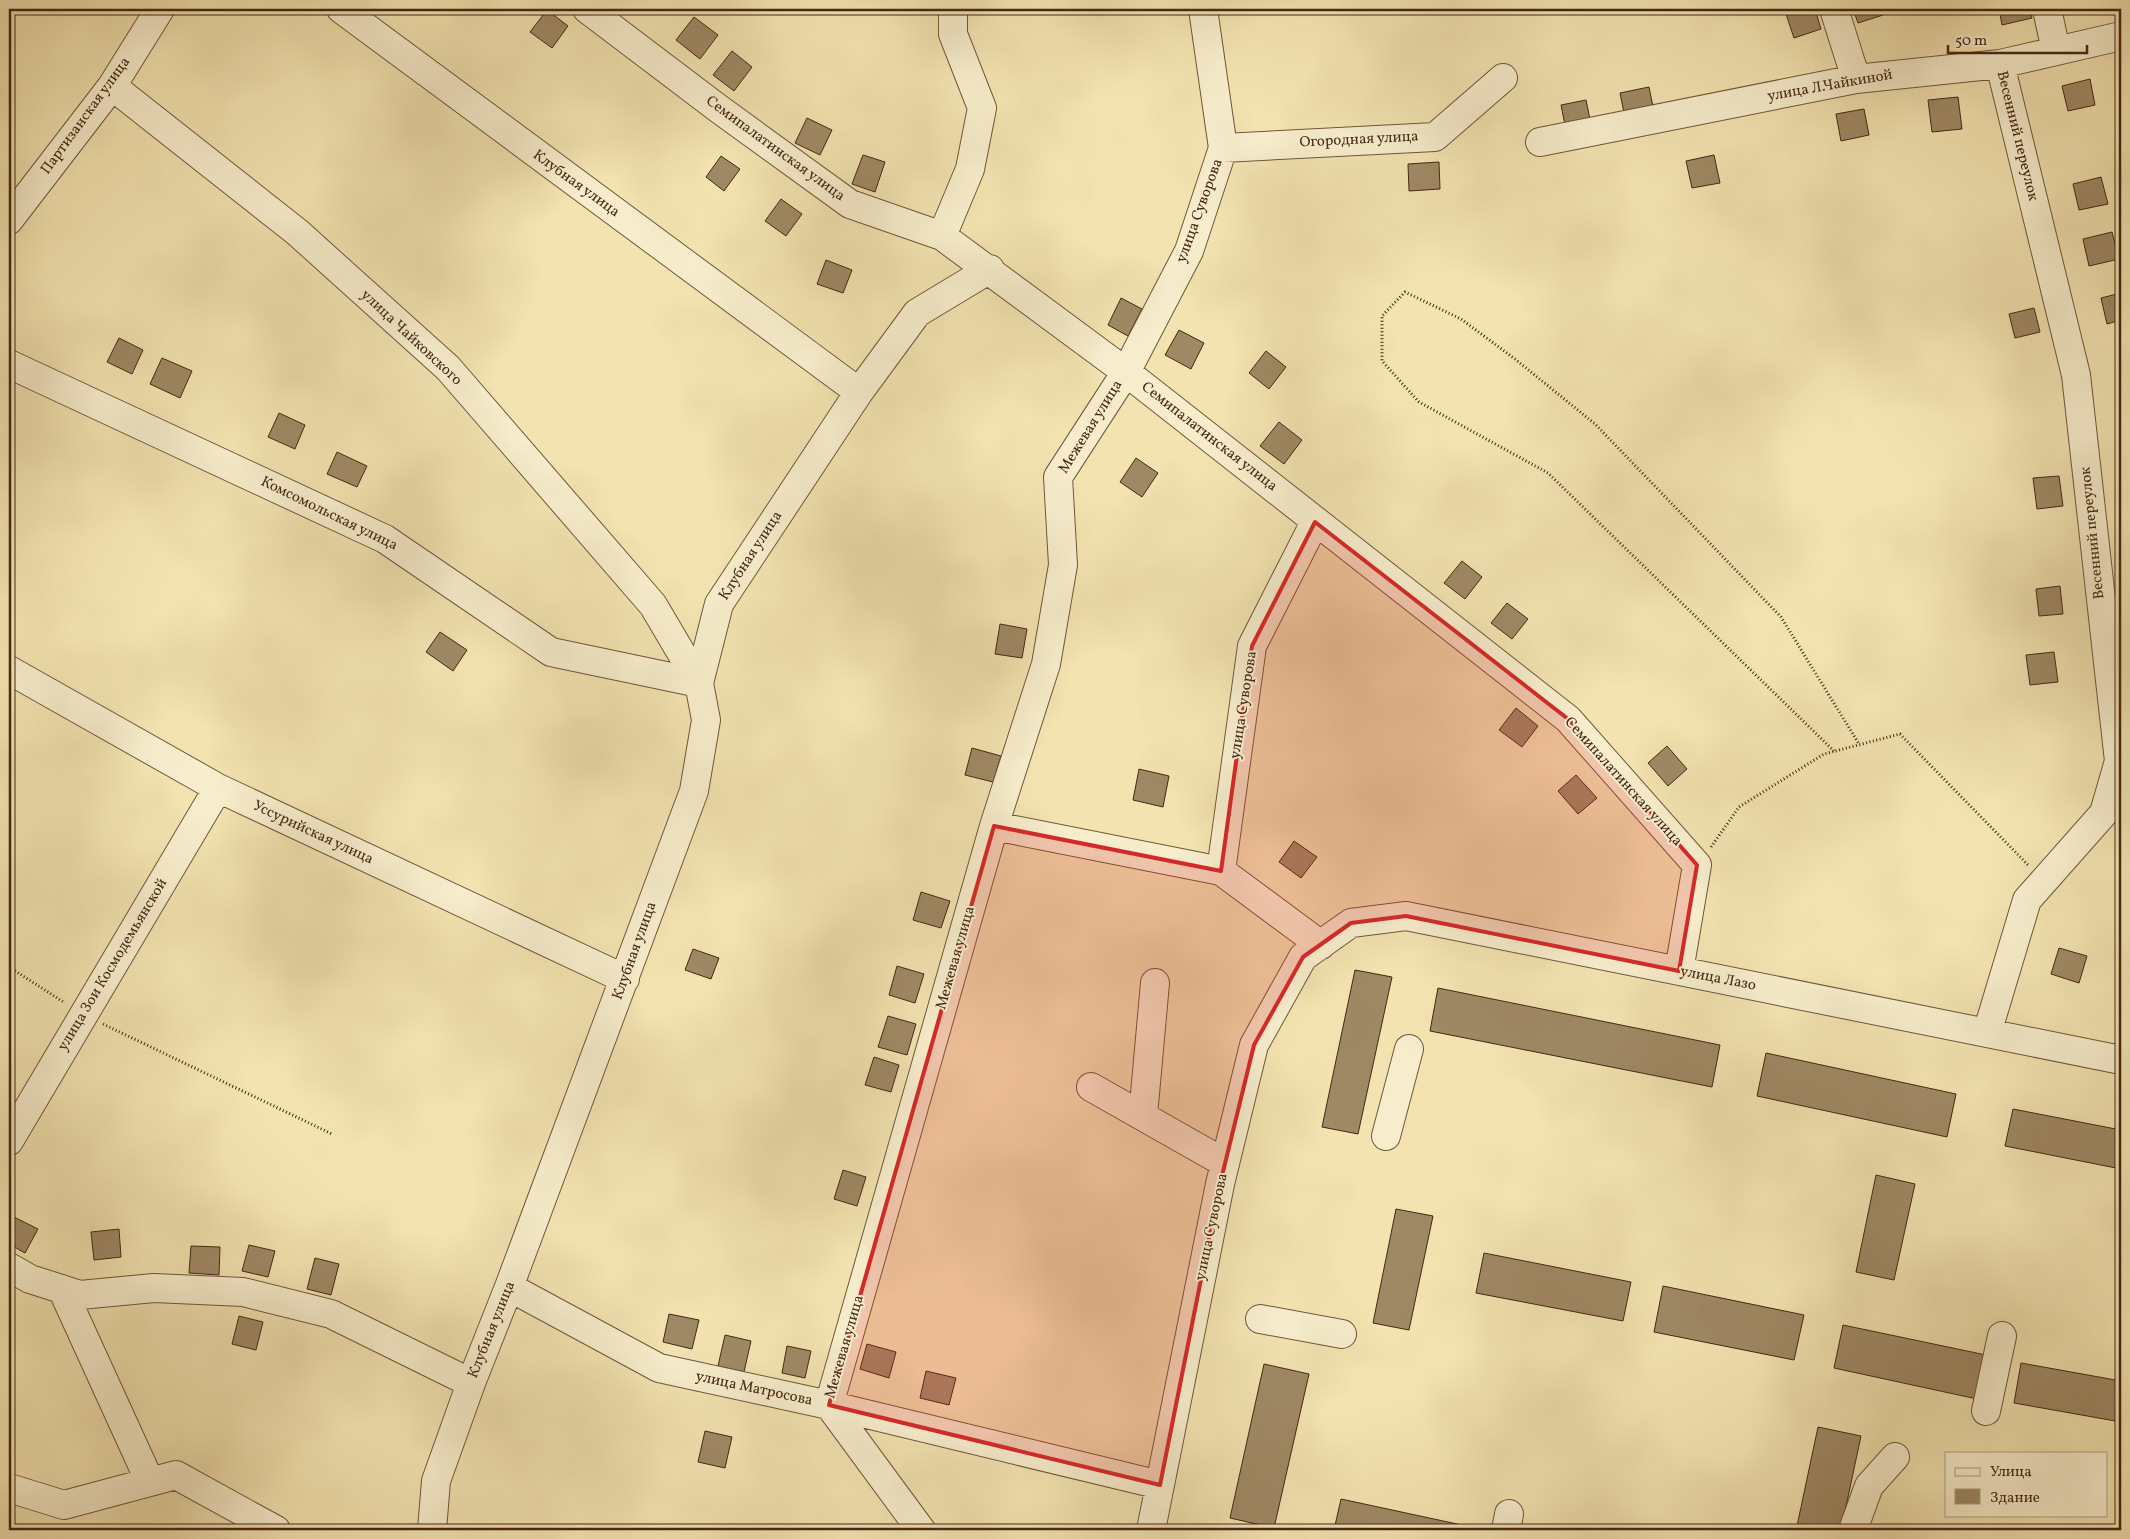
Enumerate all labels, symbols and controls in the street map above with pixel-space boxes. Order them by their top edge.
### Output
scale bar [1948,22,2086,54]
text: 50 m [1955,31,1987,52]
street label: Партизанская улица [36,53,136,179]
street label: улица Л.Чайкиной [1766,65,1894,107]
street label: Весенний переулок [1991,69,2043,203]
street label: Семипалатинская улица [701,91,849,207]
street label: Огородная улица [1299,126,1419,154]
street label: Клубная улица [528,145,624,223]
street label: улица Суворова [1171,156,1229,266]
street label: улица Чайковского [356,285,466,391]
street label: Межевая улица [1054,376,1128,478]
street label: Семипалатинская улица [1137,377,1281,497]
street label: Весенний переулок [2076,466,2110,600]
street label: Комсомольская улица [257,472,401,556]
street label: Клубная улица [714,507,788,605]
street label: улица Суворова [1225,649,1263,761]
street label: Семипалатинская улица [1559,713,1687,851]
street label: Уссурийская улица [249,796,377,870]
street label: улица Зои Космодемьянской [53,875,173,1055]
street label: Клубная улица [608,899,662,1003]
street label: Межевая улица [931,904,981,1012]
street label: улица Лазо [1678,961,1758,997]
street label: улица Суворова [1190,1171,1234,1283]
street label: Клубная улица [463,1278,521,1382]
street label: Межевая улица [820,1293,870,1401]
street label: улица Матросова [693,1366,815,1412]
legend [1945,1452,2108,1516]
text: Улица [1990,1462,2032,1483]
text: Здание [1990,1488,2040,1509]

